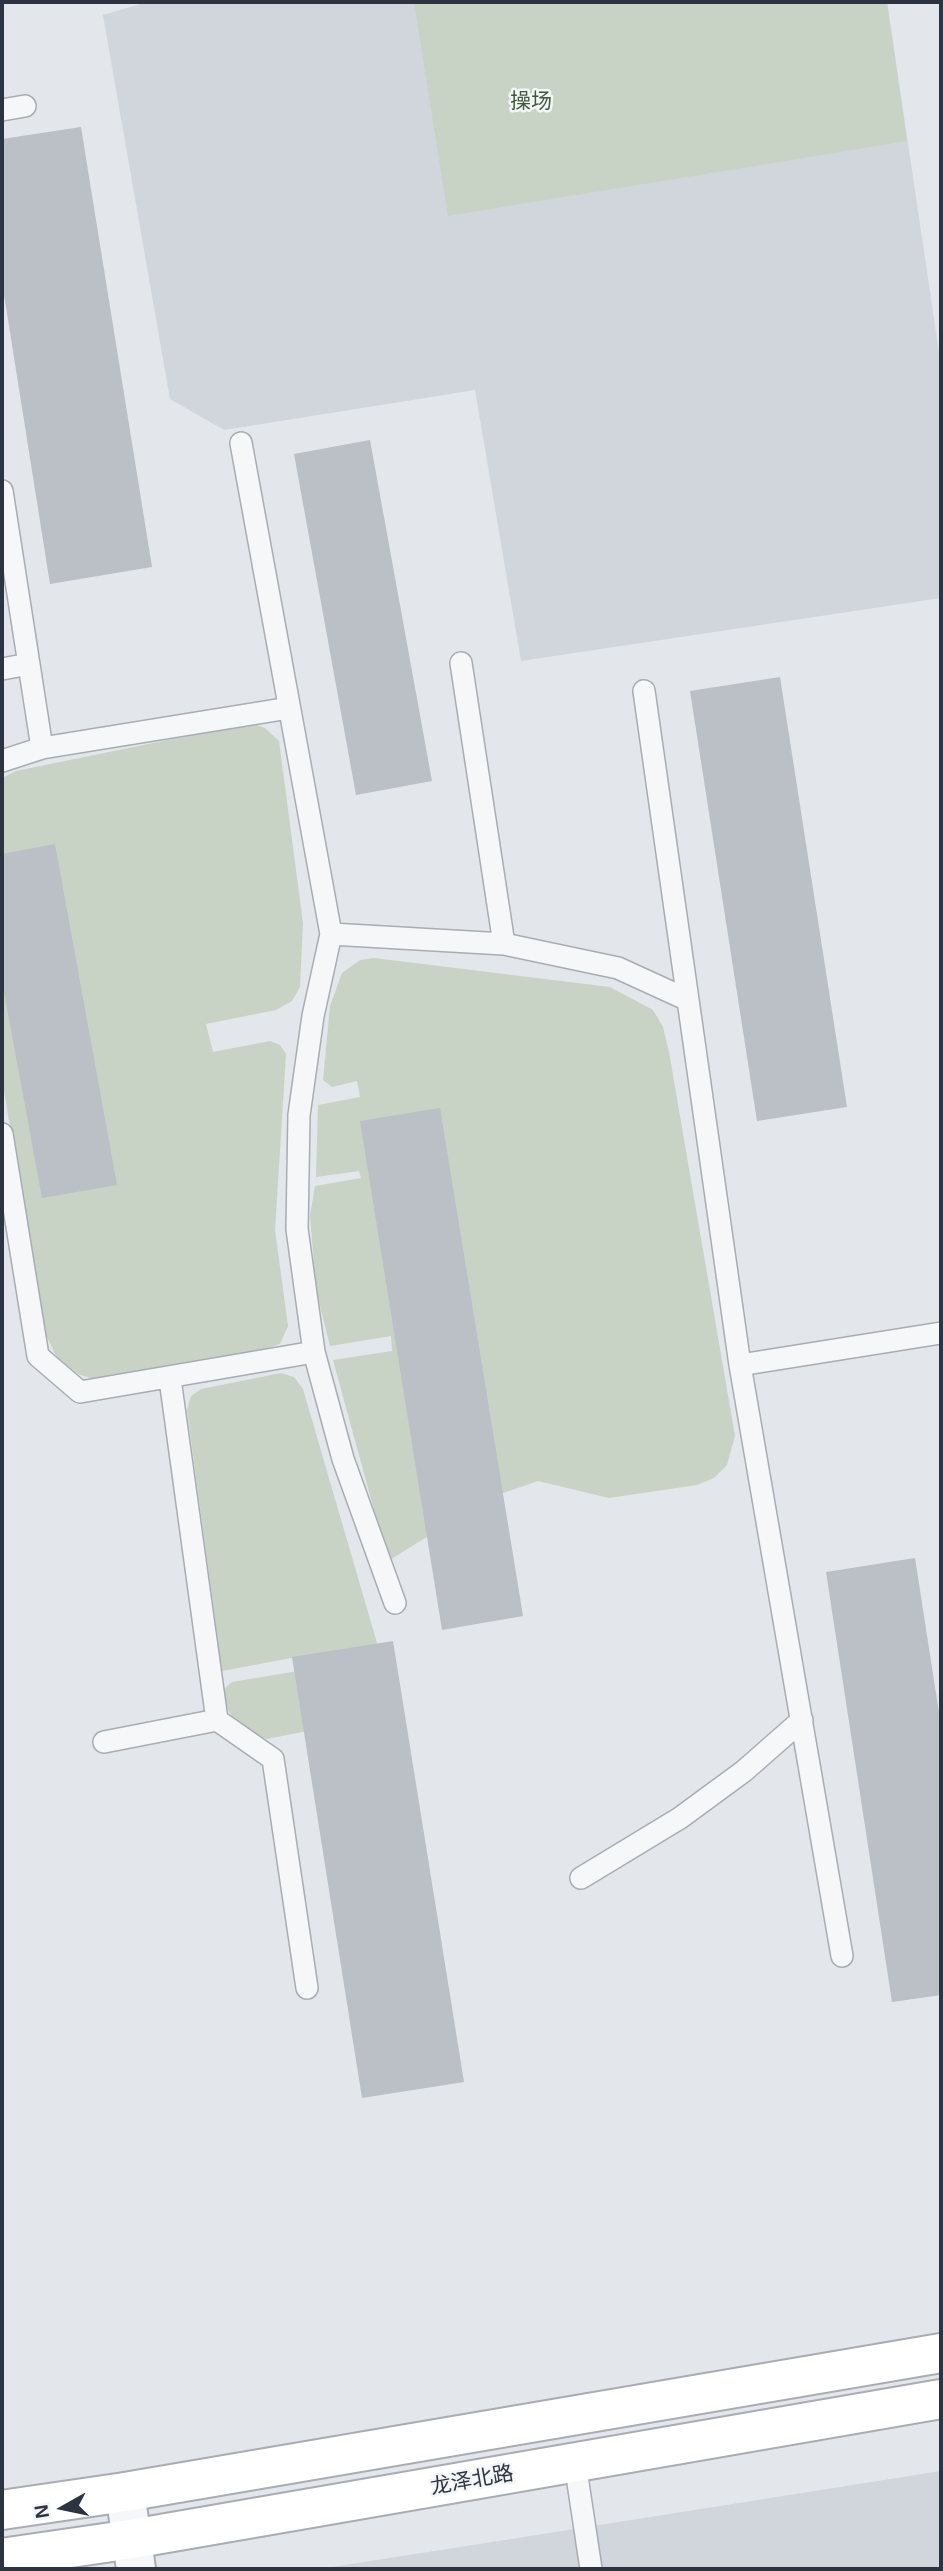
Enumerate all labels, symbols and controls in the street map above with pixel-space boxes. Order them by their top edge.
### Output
park label: 操场 [510,89,552,115]
street label: 龙泽北路 [428,2461,516,2501]
north arrow [28,2473,98,2543]
text: N [30,2503,53,2520]

